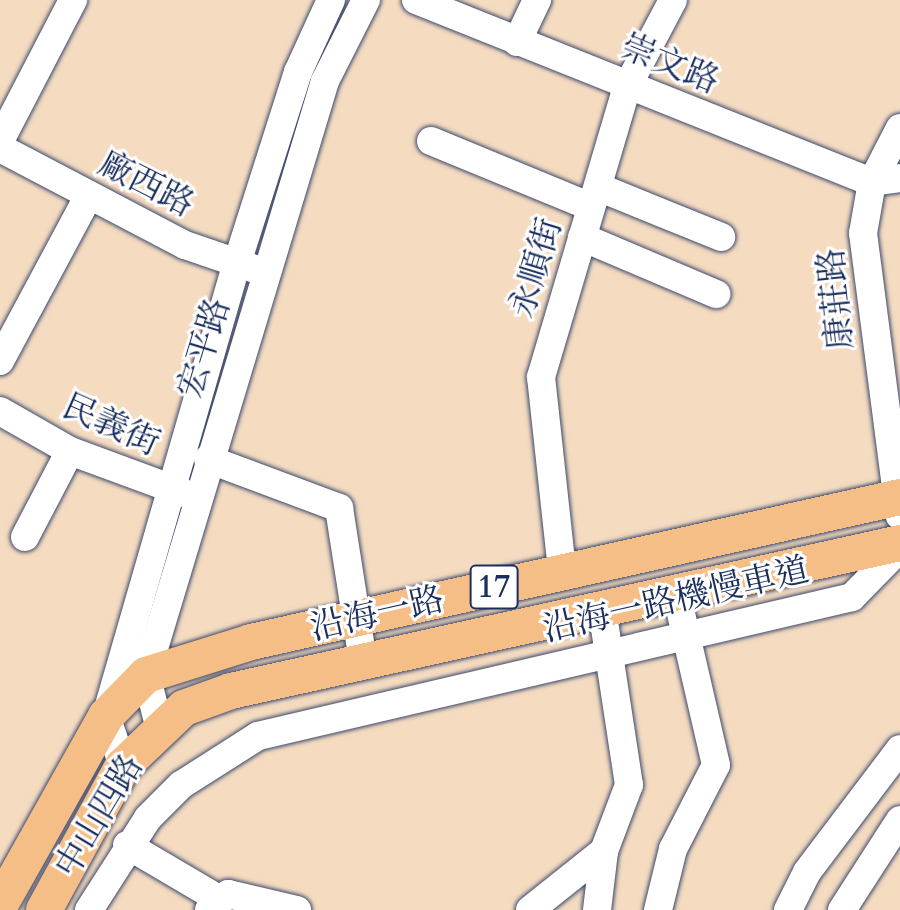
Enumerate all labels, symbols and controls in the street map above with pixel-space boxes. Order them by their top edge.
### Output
street label: 崇文路 [615,26,725,102]
street label: 廠西路 [91,143,201,225]
street label: 永順街 [502,213,570,323]
street label: 康莊路 [810,246,862,352]
street label: 宏平路 [170,293,238,403]
street label: 民義街 [56,386,166,464]
street label: 沿海一路機慢車道 [539,550,813,650]
road number: 17 [468,559,520,615]
street label: 沿海一路 [306,579,448,649]
street label: 中山四路 [46,747,152,885]

